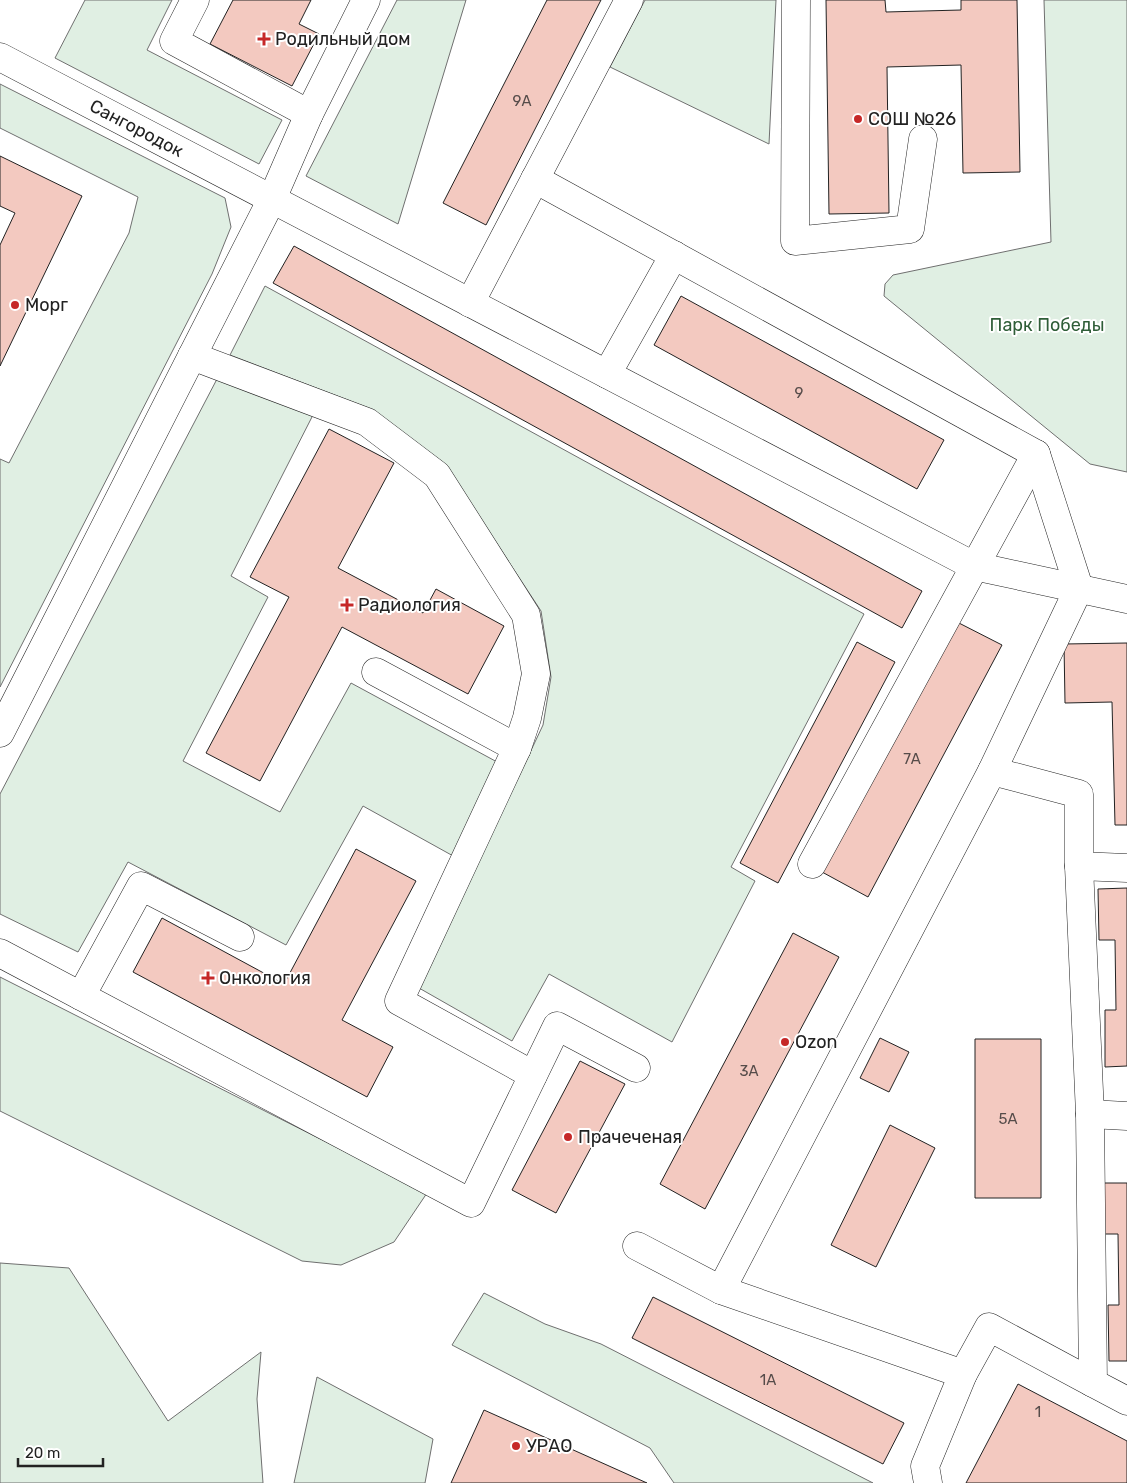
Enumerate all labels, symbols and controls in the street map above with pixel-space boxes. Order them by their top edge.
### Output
place label: Родильный дом [275,28,411,50]
marker: Родильный дом [257,32,271,46]
house number: 9А [513,92,531,110]
street label: Сангородок [86,95,187,162]
place label: СОШ №26 [868,108,956,130]
marker: СОШ №26 [852,113,864,125]
place label: Морг [25,294,68,316]
marker: Морг [9,299,21,311]
park label: Парк Победы [990,314,1104,336]
house number: 9 [795,384,804,402]
place label: Радиология [358,594,461,616]
marker: Радиология [340,598,354,612]
house number: 7А [903,750,921,768]
place label: Онкология [219,967,311,989]
marker: Онкология [201,971,215,985]
place label: Ozon [795,1031,837,1053]
marker: Ozon [779,1036,791,1048]
house number: 3А [739,1062,759,1080]
house number: 5А [999,1110,1017,1128]
place label: Прачеченая [578,1126,682,1148]
marker: Прачеченая [562,1131,574,1143]
house number: 1А [760,1371,776,1389]
house number: 1 [1035,1403,1041,1421]
place label: УРАО [526,1435,572,1457]
scale bar [18,1436,102,1468]
marker: УРАО [510,1440,522,1452]
text: 20 m [25,1444,60,1462]

